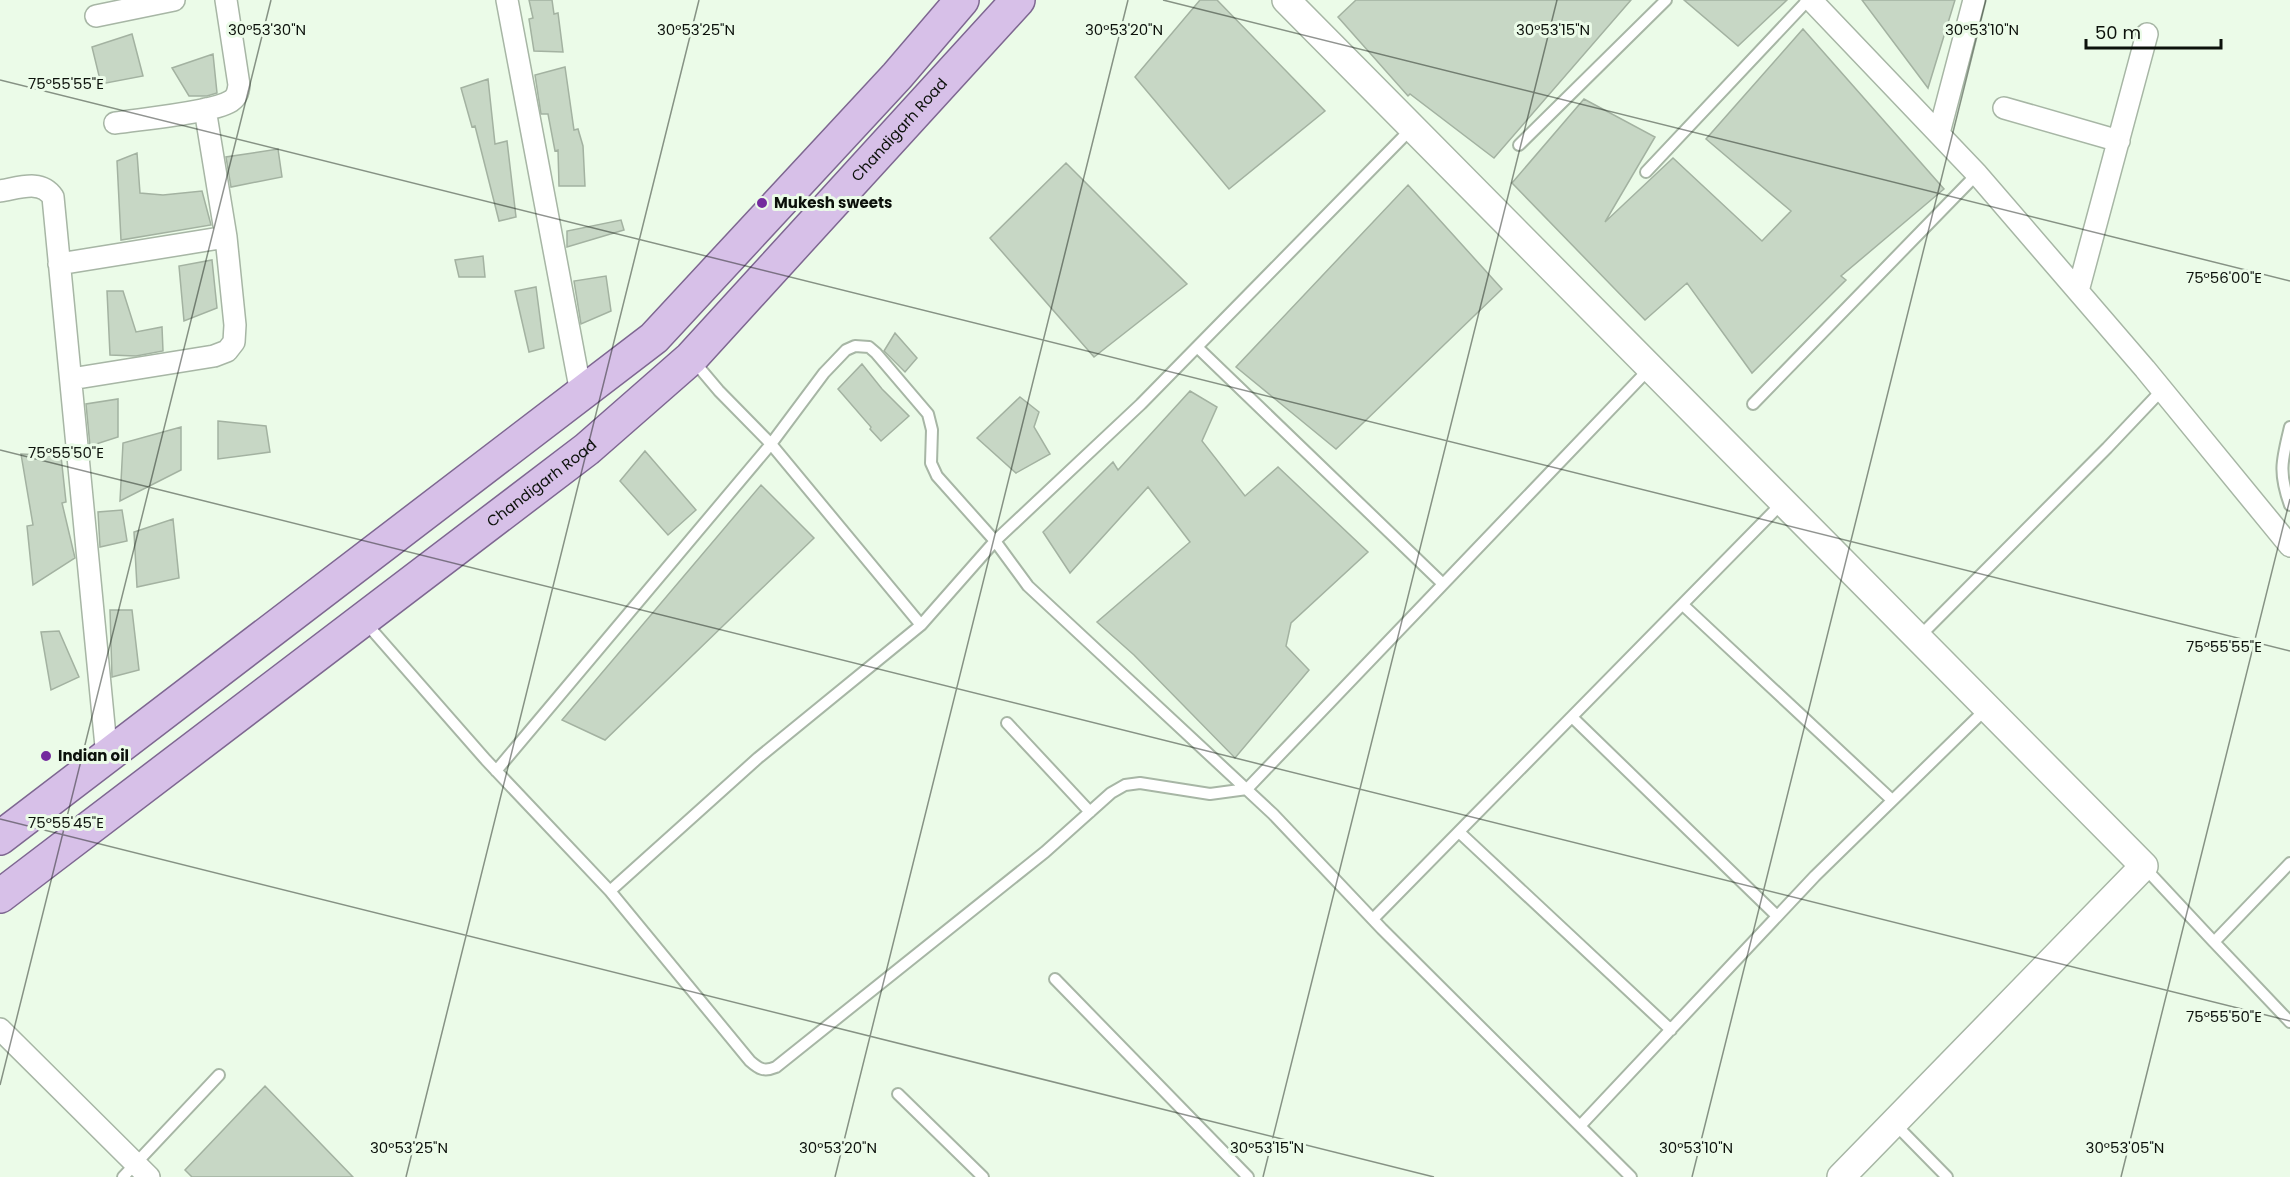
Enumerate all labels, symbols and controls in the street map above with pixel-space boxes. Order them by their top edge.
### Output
scale bar [2086,12,2221,50]
text: 30°53'30"N [228,19,306,40]
text: 30°53'25"N [657,19,735,40]
text: 30°53'20"N [1085,19,1163,40]
text: 30°53'15"N [1516,19,1590,40]
text: 30°53'10"N [1945,19,2019,40]
text: 50 m [2095,20,2141,45]
text: 75°55'55"E [28,73,104,94]
street label: Chandigarh Road [846,73,952,186]
place label: Mukesh sweets [774,192,892,213]
marker: Mukesh sweets [755,196,769,210]
text: 75°56'00"E [2186,267,2262,288]
street label: Chandigarh Road [482,434,601,532]
text: 75°55'50"E [28,442,104,463]
text: 75°55'55"E [2186,636,2262,657]
place label: Indian oil [58,745,129,766]
marker: Indian oil [39,749,53,763]
text: 75°55'45"E [28,812,104,833]
text: 75°55'50"E [2186,1006,2262,1027]
text: 30°53'25"N [370,1137,448,1158]
text: 30°53'20"N [799,1137,877,1158]
text: 30°53'15"N [1230,1137,1304,1158]
text: 30°53'10"N [1659,1137,1733,1158]
text: 30°53'05"N [2086,1137,2164,1158]

